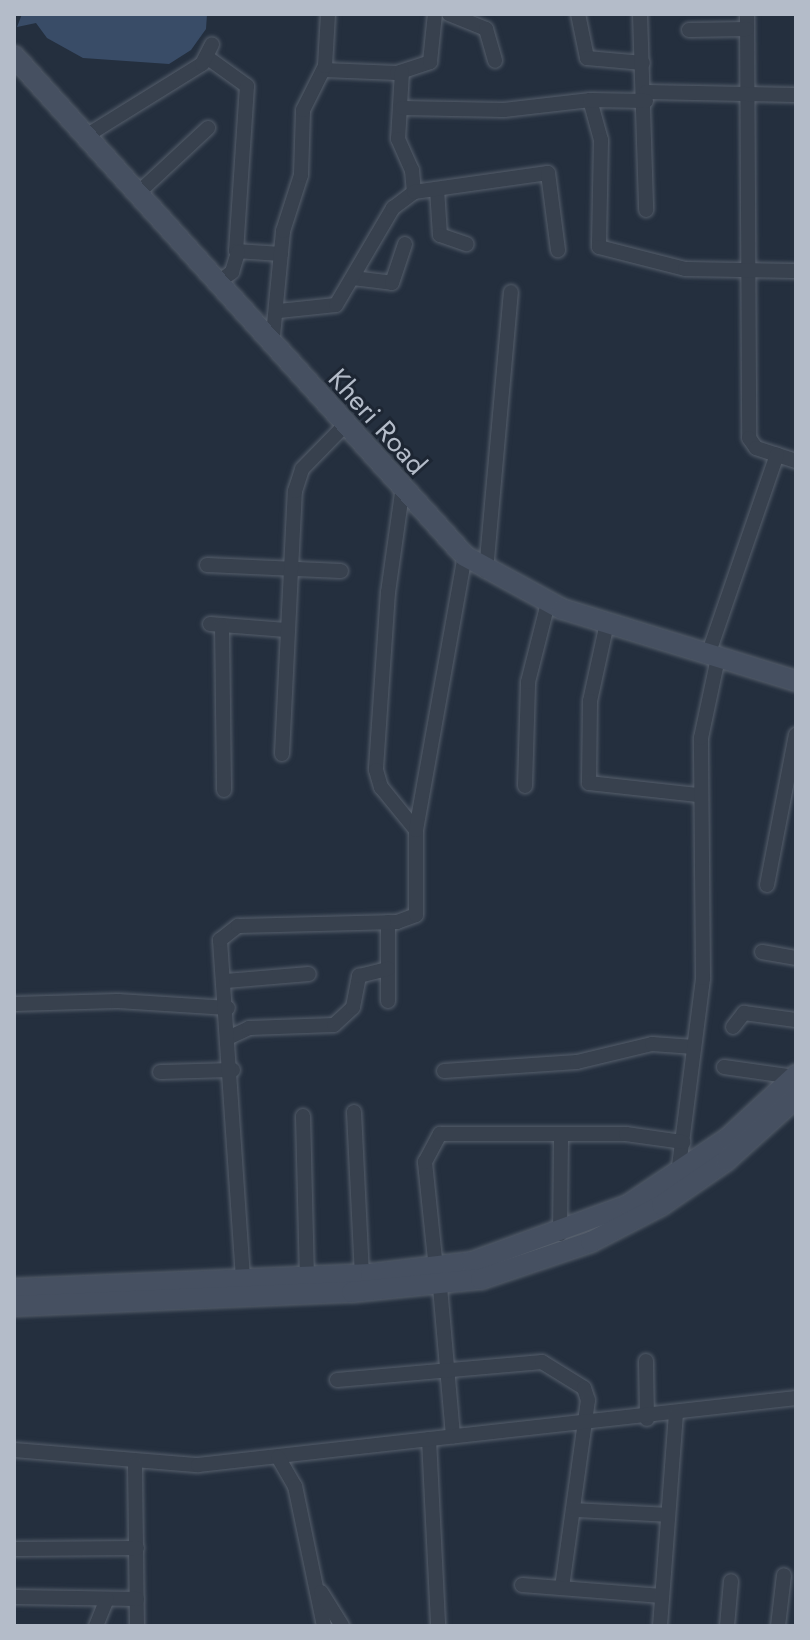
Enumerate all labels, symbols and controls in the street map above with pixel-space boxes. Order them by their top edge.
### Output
street label: Kheri Road [321,362,433,482]

